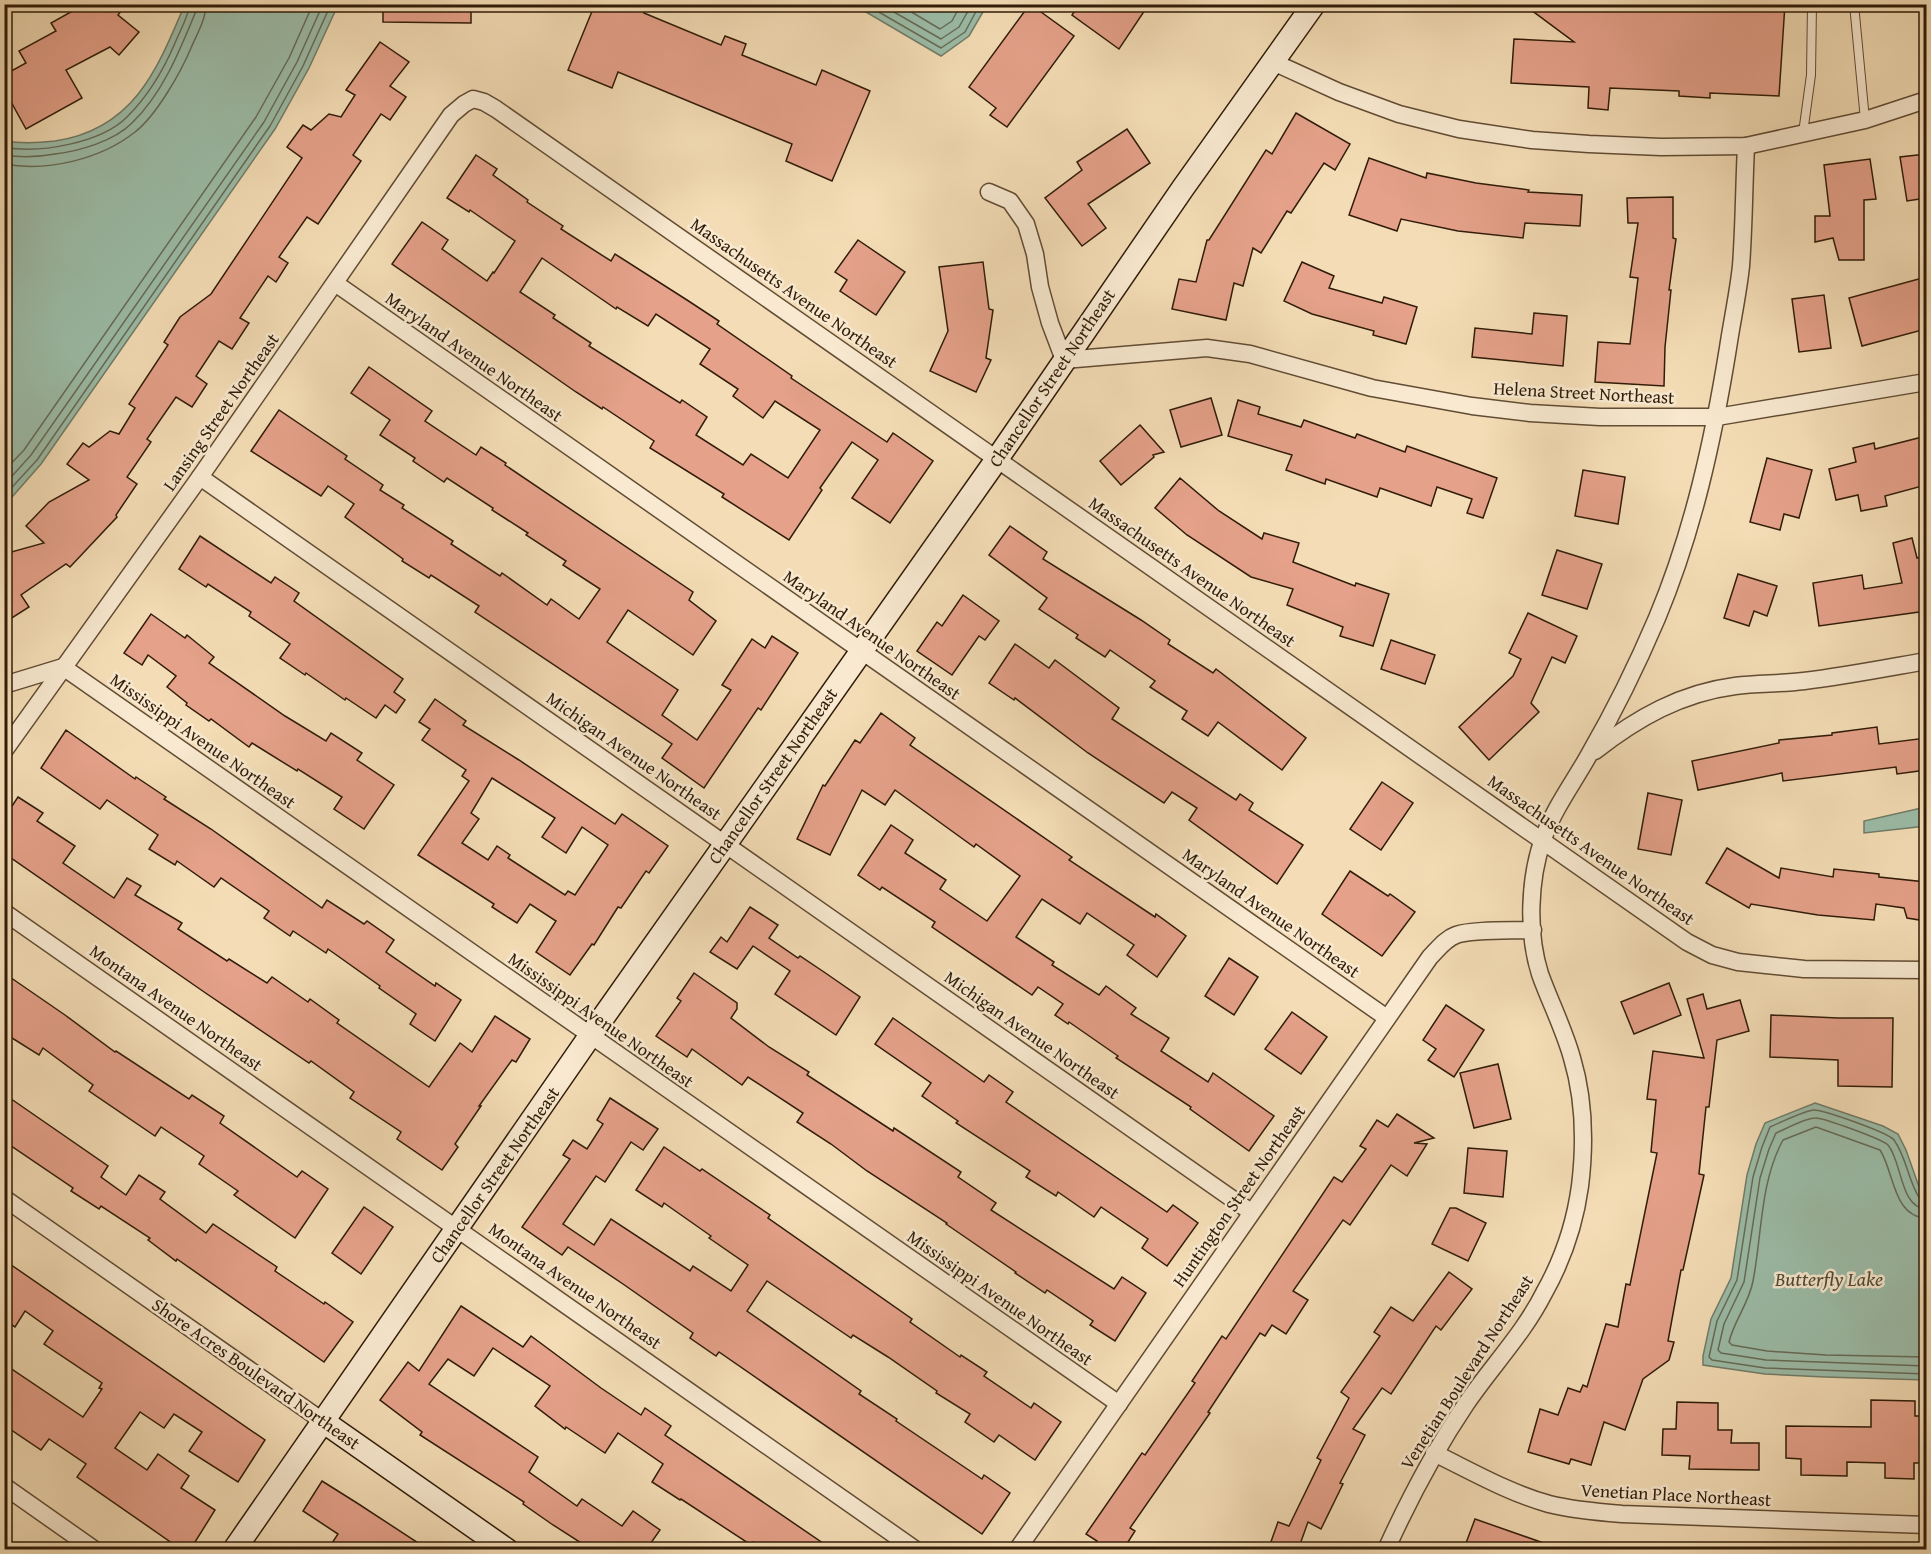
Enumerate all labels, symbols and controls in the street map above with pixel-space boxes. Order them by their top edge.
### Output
street label: Massachusetts Avenue Northeast [685,211,904,375]
street label: Chancellor Street Northeast [982,282,1122,472]
street label: Maryland Avenue Northeast [380,285,569,429]
street label: Lansing Street Northeast [156,327,286,496]
street label: Helena Street Northeast [1493,374,1676,411]
street label: Massachusetts Avenue Northeast [1083,490,1302,654]
street label: Maryland Avenue Northeast [778,563,967,707]
street label: Mississippi Avenue Northeast [105,666,302,816]
street label: Chancellor Street Northeast [701,681,844,870]
street label: Michigan Avenue Northeast [541,685,728,827]
street label: Massachusetts Avenue Northeast [1482,768,1701,932]
street label: Maryland Avenue Northeast [1177,841,1366,985]
street label: Montana Avenue Northeast [84,937,269,1078]
street label: Mississippi Avenue Northeast [503,945,700,1095]
street label: Michigan Avenue Northeast [939,964,1126,1106]
street label: Chancellor Street Northeast [423,1080,566,1269]
street label: Huntington Street Northeast [1165,1099,1312,1292]
street label: Montana Avenue Northeast [483,1215,668,1356]
street label: Mississippi Avenue Northeast [902,1223,1099,1373]
water label: Butterfly Lake [1774,1264,1883,1293]
street label: Venetian Boulevard Northeast [1393,1268,1540,1475]
street label: Shore Acres Boulevard Northeast [147,1291,367,1456]
street label: Venetian Place Northeast [1580,1476,1773,1513]

